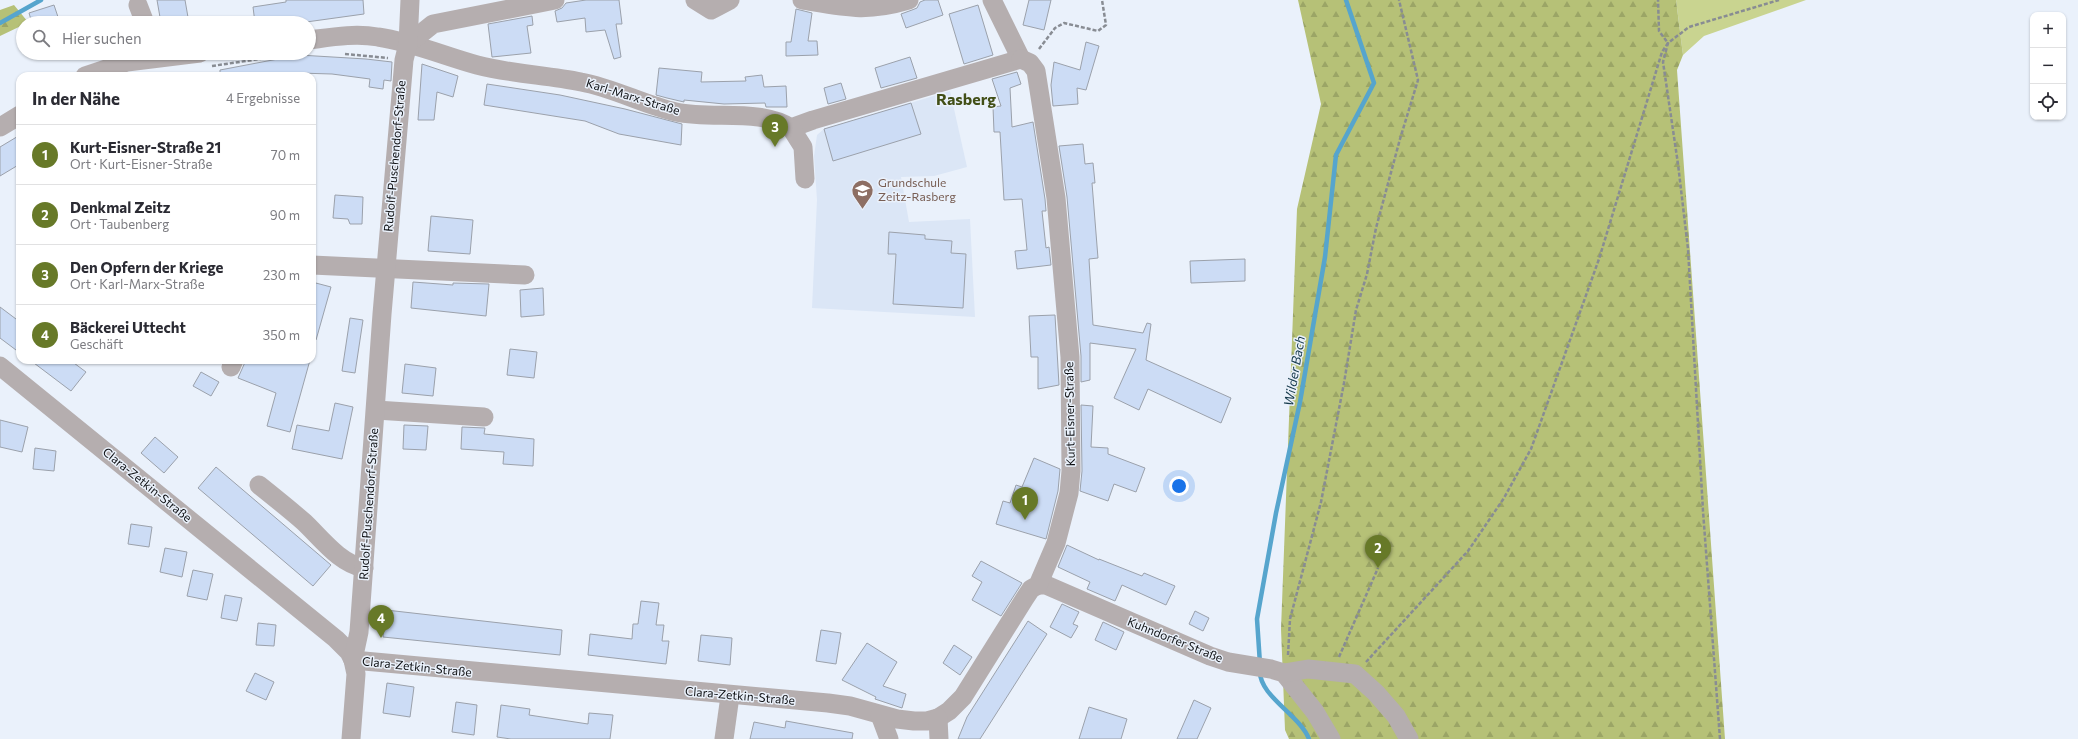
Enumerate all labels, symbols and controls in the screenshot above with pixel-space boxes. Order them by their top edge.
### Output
map controls [2030,12,2066,120]
button: + [2030,12,2066,48]
search box [16,16,316,60]
icon: search [30,27,52,49]
text: Hier suchen [62,29,142,47]
button: − [2030,48,2066,84]
street label: Karl-Marx-Straße [585,75,682,117]
street label: Rudolf-Puschendorf-Straße [380,80,408,232]
button: locate [2030,84,2066,120]
text: In der Nähe [32,88,120,109]
district label: Rasberg [936,89,996,108]
text: 4 Ergebnisse [226,90,300,106]
pin: 3 [762,114,788,147]
text: Kurt-Eisner-Straße 21 [70,138,221,156]
text: 1 [42,147,48,163]
text: 70 m [271,147,300,163]
text: Ort · Kurt-Eisner-Straße [70,156,212,172]
place label: Grundschule Zeitz-Rasberg [878,175,956,203]
school or university icon: Grundschule Zeitz-Rasberg [849,177,875,210]
text: Denkmal Zeitz [70,198,171,216]
text: 2 [41,207,49,223]
text: 90 m [270,207,300,223]
text: Ort · Taubenberg [70,216,169,232]
text: Den Opfern der Kriege [70,258,223,276]
text: 3 [41,267,49,283]
text: 230 m [263,267,300,283]
text: Ort · Karl-Marx-Straße [70,276,205,292]
text: Bäckerei Uttecht [70,318,186,336]
text: 4 [41,327,49,343]
text: 350 m [263,327,300,343]
water label: Wilder Bach [1280,335,1308,407]
text: Geschäft [70,336,123,352]
street label: Kurt-Eisner-Straße [1061,362,1077,466]
street label: Rudolf-Puschendorf-Straße [356,428,380,580]
street label: Clara-Zetkin-Straße [100,444,195,524]
your location [1169,476,1189,496]
pin: 1 [1012,487,1038,520]
pin: 2 [1365,535,1391,568]
pin: 4 [368,605,394,638]
street label: Kuhndorfer Straße [1126,614,1225,665]
street label: Clara-Zetkin-Straße [362,653,473,679]
street label: Clara-Zetkin-Straße [685,683,796,707]

